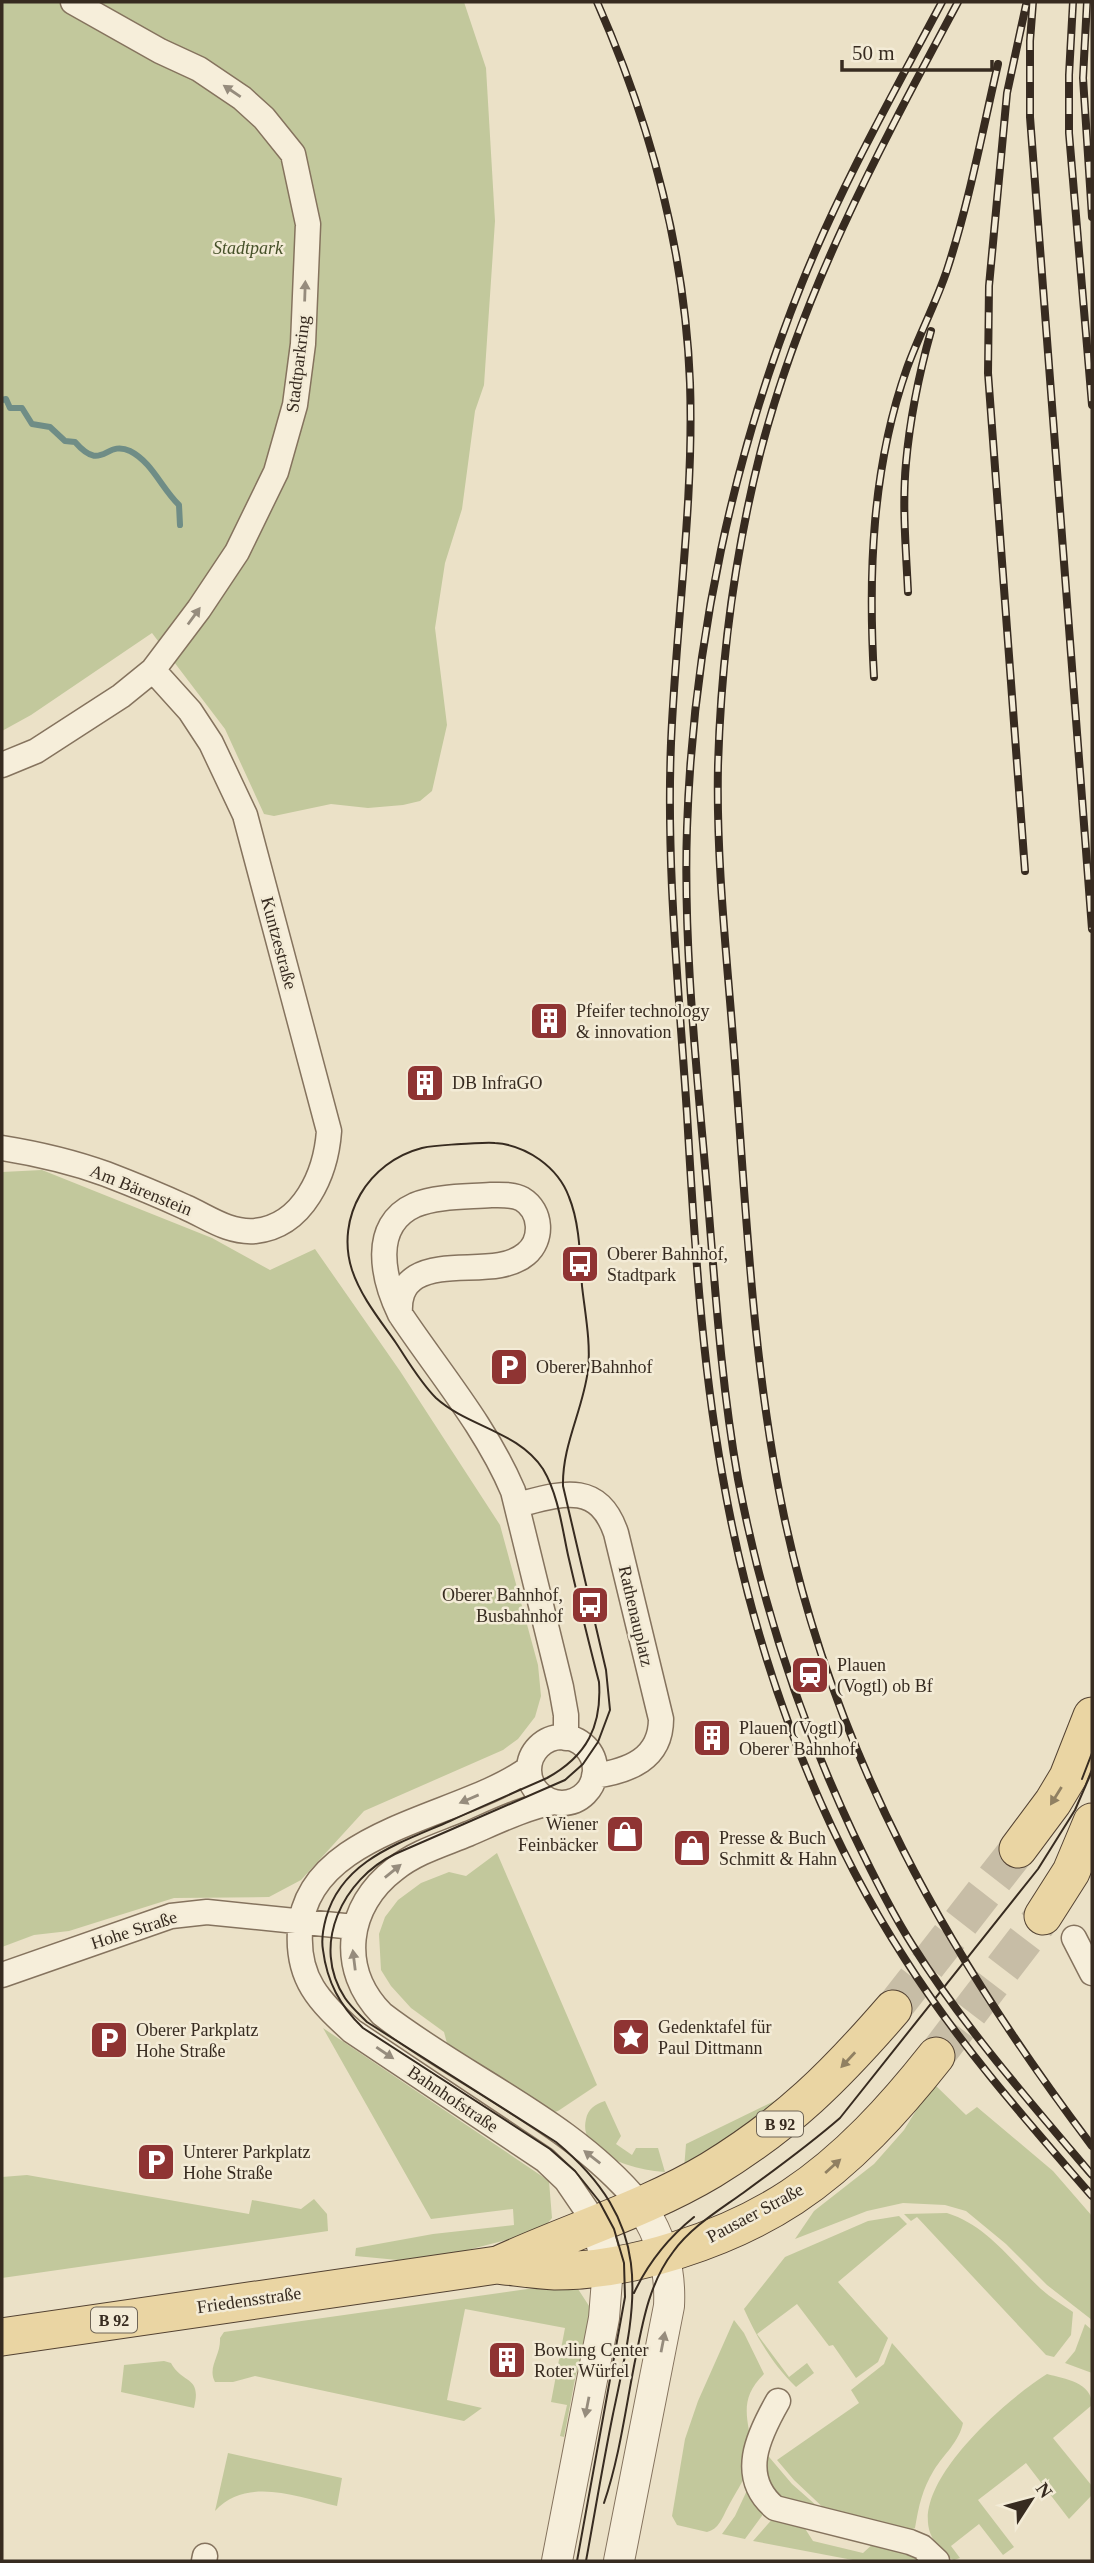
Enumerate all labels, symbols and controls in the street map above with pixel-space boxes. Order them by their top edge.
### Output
scale bar [842,28,992,72]
text: 50 m [852,41,895,65]
one-way arrow [222,84,241,97]
park label: Stadtpark [213,238,284,258]
one-way arrow [300,280,311,302]
street label: Stadtparkring [282,314,314,414]
one-way arrow [187,607,202,625]
street label: Kuntzestraße [257,895,301,991]
building icon: Pfeifer technology & innovation [528,1000,570,1042]
place label: Pfeifer technology & innovation [576,1001,709,1042]
building icon: DB InfraGO [404,1062,446,1104]
place label: DB InfraGO [452,1073,542,1093]
street label: Am Bärenstein [87,1160,195,1220]
bus stop icon: Oberer Bahnhof, Stadtpark [559,1243,601,1285]
place label: Oberer Bahnhof, Stadtpark [607,1244,728,1285]
parking icon: Oberer Bahnhof [488,1346,530,1388]
place label: Oberer Bahnhof [536,1357,652,1377]
street label: Rathenauplatz [615,1564,657,1668]
bus stop icon: Oberer Bahnhof, Busbahnhof [569,1584,611,1626]
place label: Oberer Bahnhof, Busbahnhof [442,1585,563,1626]
station icon: Plauen (Vogtl) ob Bf [789,1654,831,1696]
place label: Plauen (Vogtl) ob Bf [837,1655,933,1697]
building icon: Plauen (Vogtl) Oberer Bahnhof [691,1717,733,1759]
place label: Plauen (Vogtl) Oberer Bahnhof [739,1718,855,1759]
one-way arrow [1050,1786,1063,1806]
one-way arrow [458,1794,479,1805]
shop icon: Wiener Feinbäcker [604,1813,646,1855]
place label: Wiener Feinbäcker [518,1814,598,1855]
shop icon: Presse & Buch Schmitt & Hahn [671,1827,713,1869]
place label: Presse & Buch Schmitt & Hahn [719,1828,837,1869]
one-way arrow [383,1864,401,1879]
street label: Hohe Straße [88,1907,180,1953]
one-way arrow [349,1949,360,1971]
place icon: Gedenktafel für Paul Dittmann [610,2016,652,2058]
place label: Gedenktafel für Paul Dittmann [658,2017,771,2058]
parking icon: Oberer Parkplatz Hohe Straße [88,2019,130,2061]
place label: Oberer Parkplatz Hohe Straße [136,2020,258,2061]
one-way arrow [375,2046,394,2059]
one-way arrow [841,2051,857,2068]
street label: Bahnhofstraße [404,2061,502,2137]
road number: B 92 [757,2112,803,2136]
parking icon: Unterer Parkplatz Hohe Straße [135,2141,177,2183]
place label: Unterer Parkplatz Hohe Straße [183,2142,310,2183]
one-way arrow [583,2150,601,2164]
one-way arrow [824,2158,841,2174]
street label: Pausaer Straße [703,2179,807,2247]
street label: Friedensstraße [196,2283,302,2317]
road number: B 92 [91,2308,137,2332]
one-way arrow [658,2331,669,2353]
building icon: Bowling Center Roter Würfel [486,2339,528,2381]
place label: Bowling Center Roter Würfel [534,2340,649,2381]
one-way arrow [582,2396,593,2418]
north arrow [996,2465,1066,2535]
text: N [1032,2479,1057,2502]

